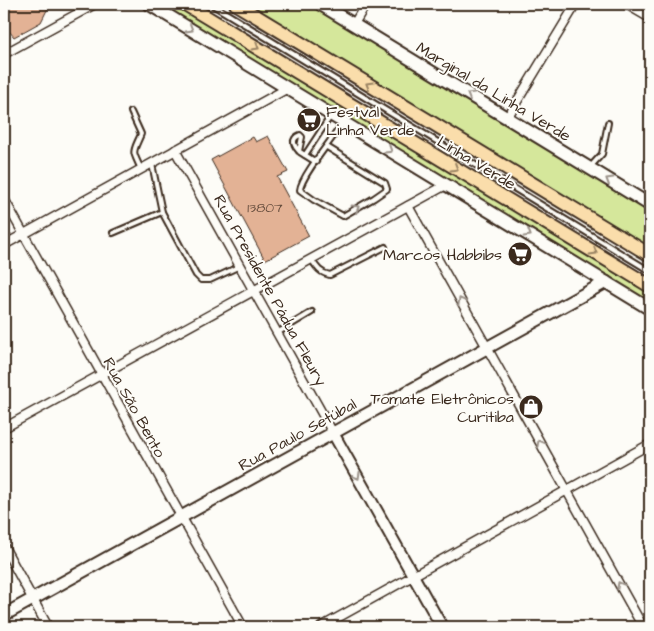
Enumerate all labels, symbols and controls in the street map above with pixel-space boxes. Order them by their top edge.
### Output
one-way arrow [185,23,194,33]
street label: Marginal da Linha Verde [411,37,575,148]
one-way arrow [251,41,260,51]
one-way arrow [366,81,375,91]
one-way arrow [466,92,475,102]
place label: Festval Linha Verde [326,101,415,141]
supermarket icon: Festval Linha Verde [296,107,322,133]
street label: Linha Verde [433,131,520,195]
one-way arrow [383,144,392,153]
one-way arrow [450,161,459,171]
one-way arrow [605,176,614,186]
street label: Rua Presidente Pádua Fleury [207,191,332,391]
house number: 13807 [247,198,283,218]
one-way arrow [350,205,359,215]
one-way arrow [522,228,531,238]
supermarket icon: Marcos Habbibs [507,241,533,267]
place label: Marcos Habbibs [383,244,502,266]
one-way arrow [589,245,598,255]
one-way arrow [457,297,467,306]
street label: Rua São Bento [97,353,171,462]
place label: Tomate Eletrônicos Curitiba [370,388,514,428]
street label: Rua Paulo Setúbal [235,393,360,476]
shop icon: Tomate Eletrônicos Curitiba [518,394,544,420]
one-way arrow [537,439,547,448]
one-way arrow [351,470,361,479]
one-way arrow [616,581,626,590]

